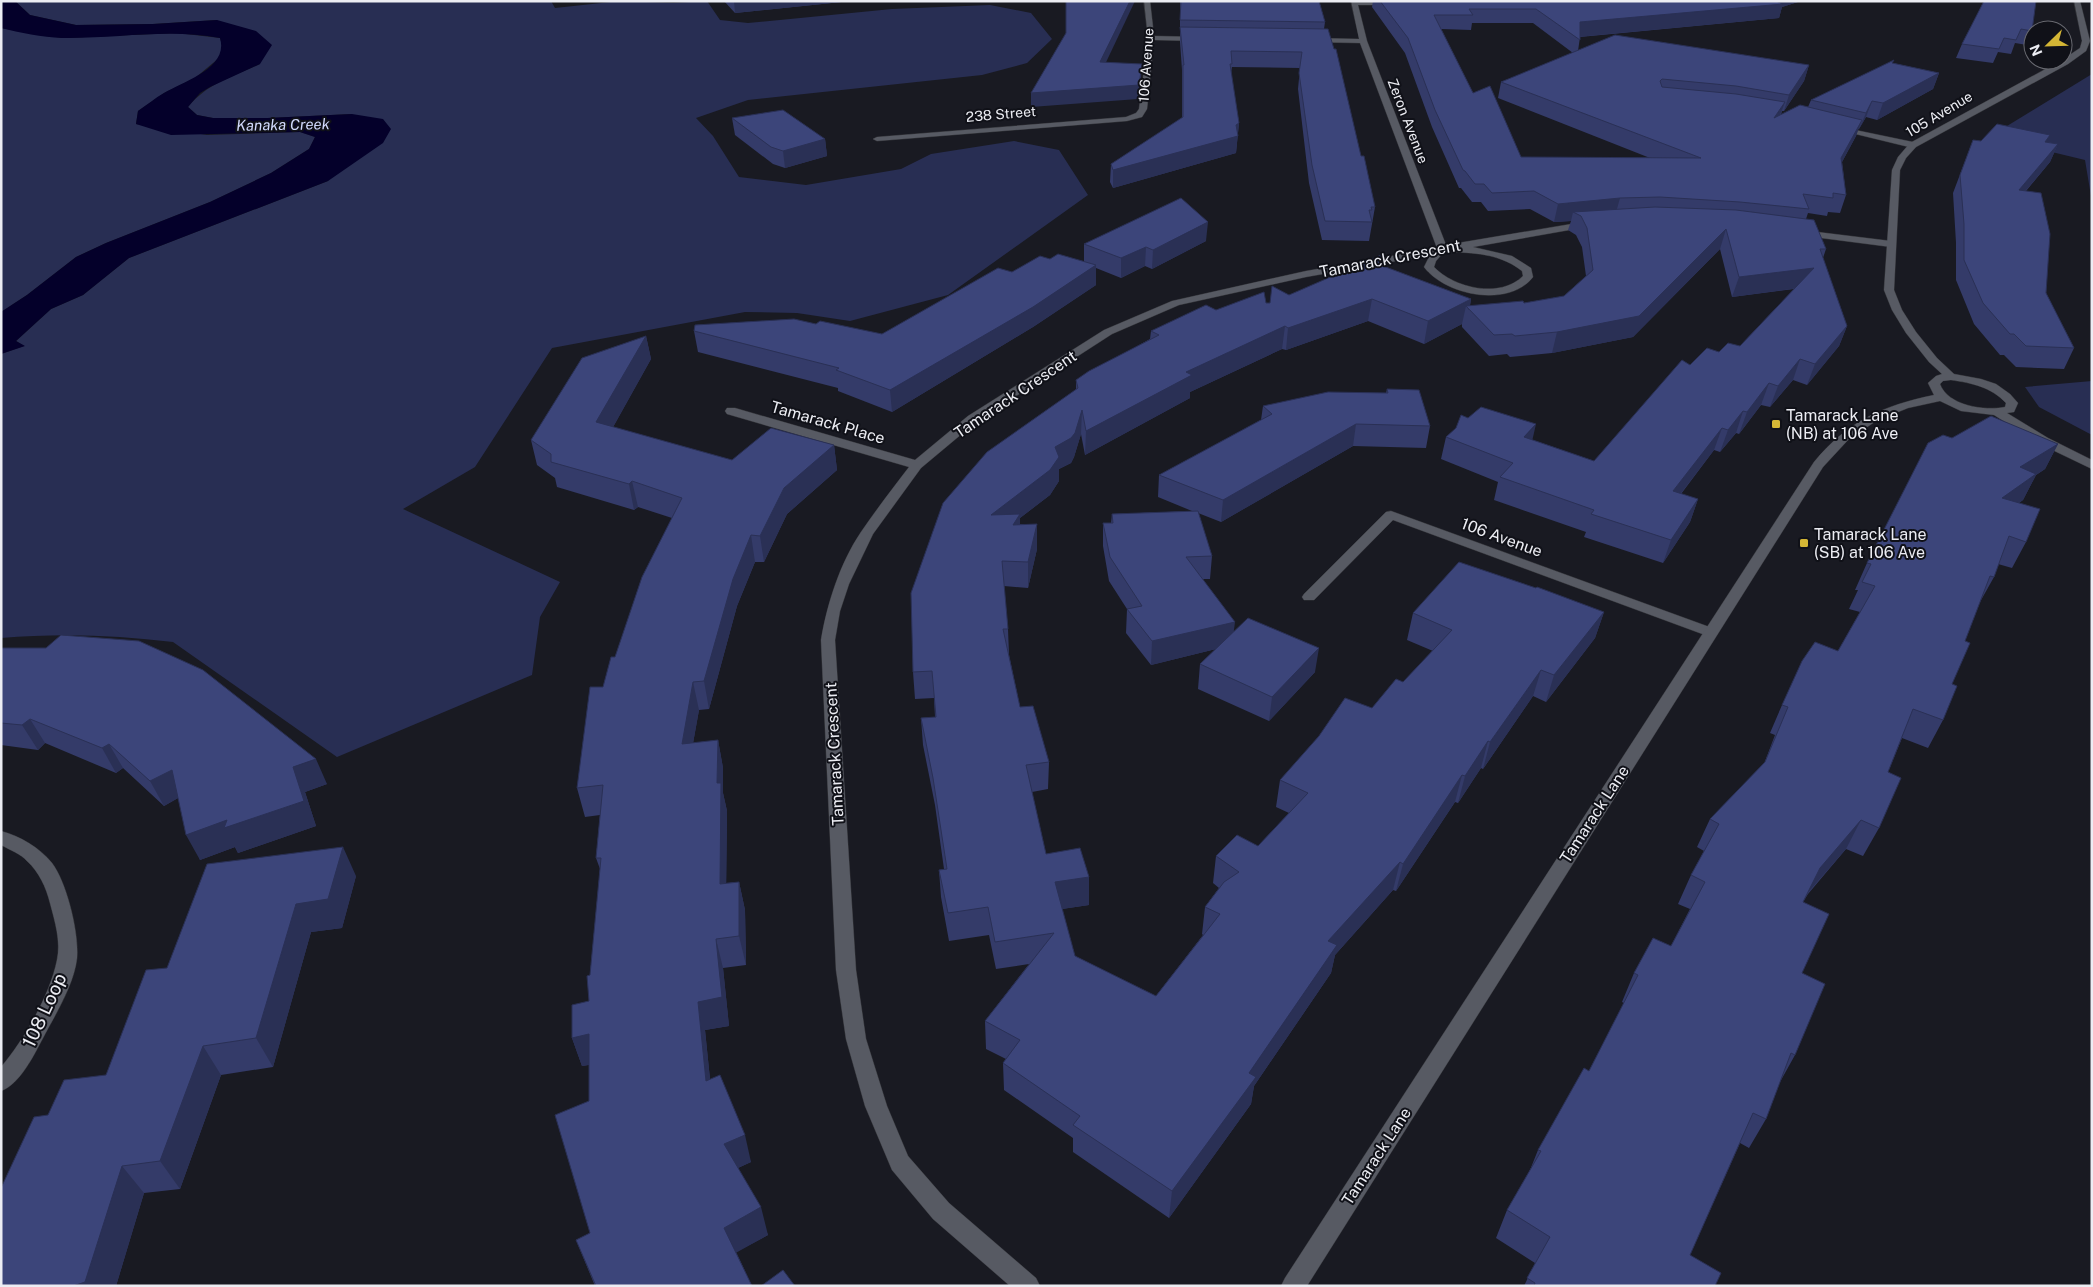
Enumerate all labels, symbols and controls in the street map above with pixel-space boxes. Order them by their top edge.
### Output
north arrow [2023,20,2073,70]
street label: 106 Avenue [1135,27,1157,103]
text: N [2027,42,2046,58]
street label: Zeron Avenue [1384,76,1432,166]
street label: 105 Avenue [1903,88,1975,140]
street label: 238 Street [965,103,1037,125]
water label: Kanaka Creek [236,115,331,134]
street label: Tamarack Crescent [1318,235,1462,281]
street label: Tamarack Crescent [951,346,1080,442]
street label: Tamarack Place [769,397,887,448]
place label: Tamarack Lane (NB) at 106 Ave [1786,406,1898,443]
marker: Tamarack Lane (NB) at 106 Ave [1770,418,1782,430]
street label: 106 Avenue [1459,514,1545,561]
place label: Tamarack Lane (SB) at 106 Ave [1814,525,1926,562]
marker: Tamarack Lane (SB) at 106 Ave [1798,537,1810,549]
street label: Tamarack Crescent [821,682,848,826]
street label: Tamarack Lane [1556,762,1633,867]
street label: 108 Loop [17,969,71,1051]
street label: Tamarack Lane [1338,1104,1415,1209]

